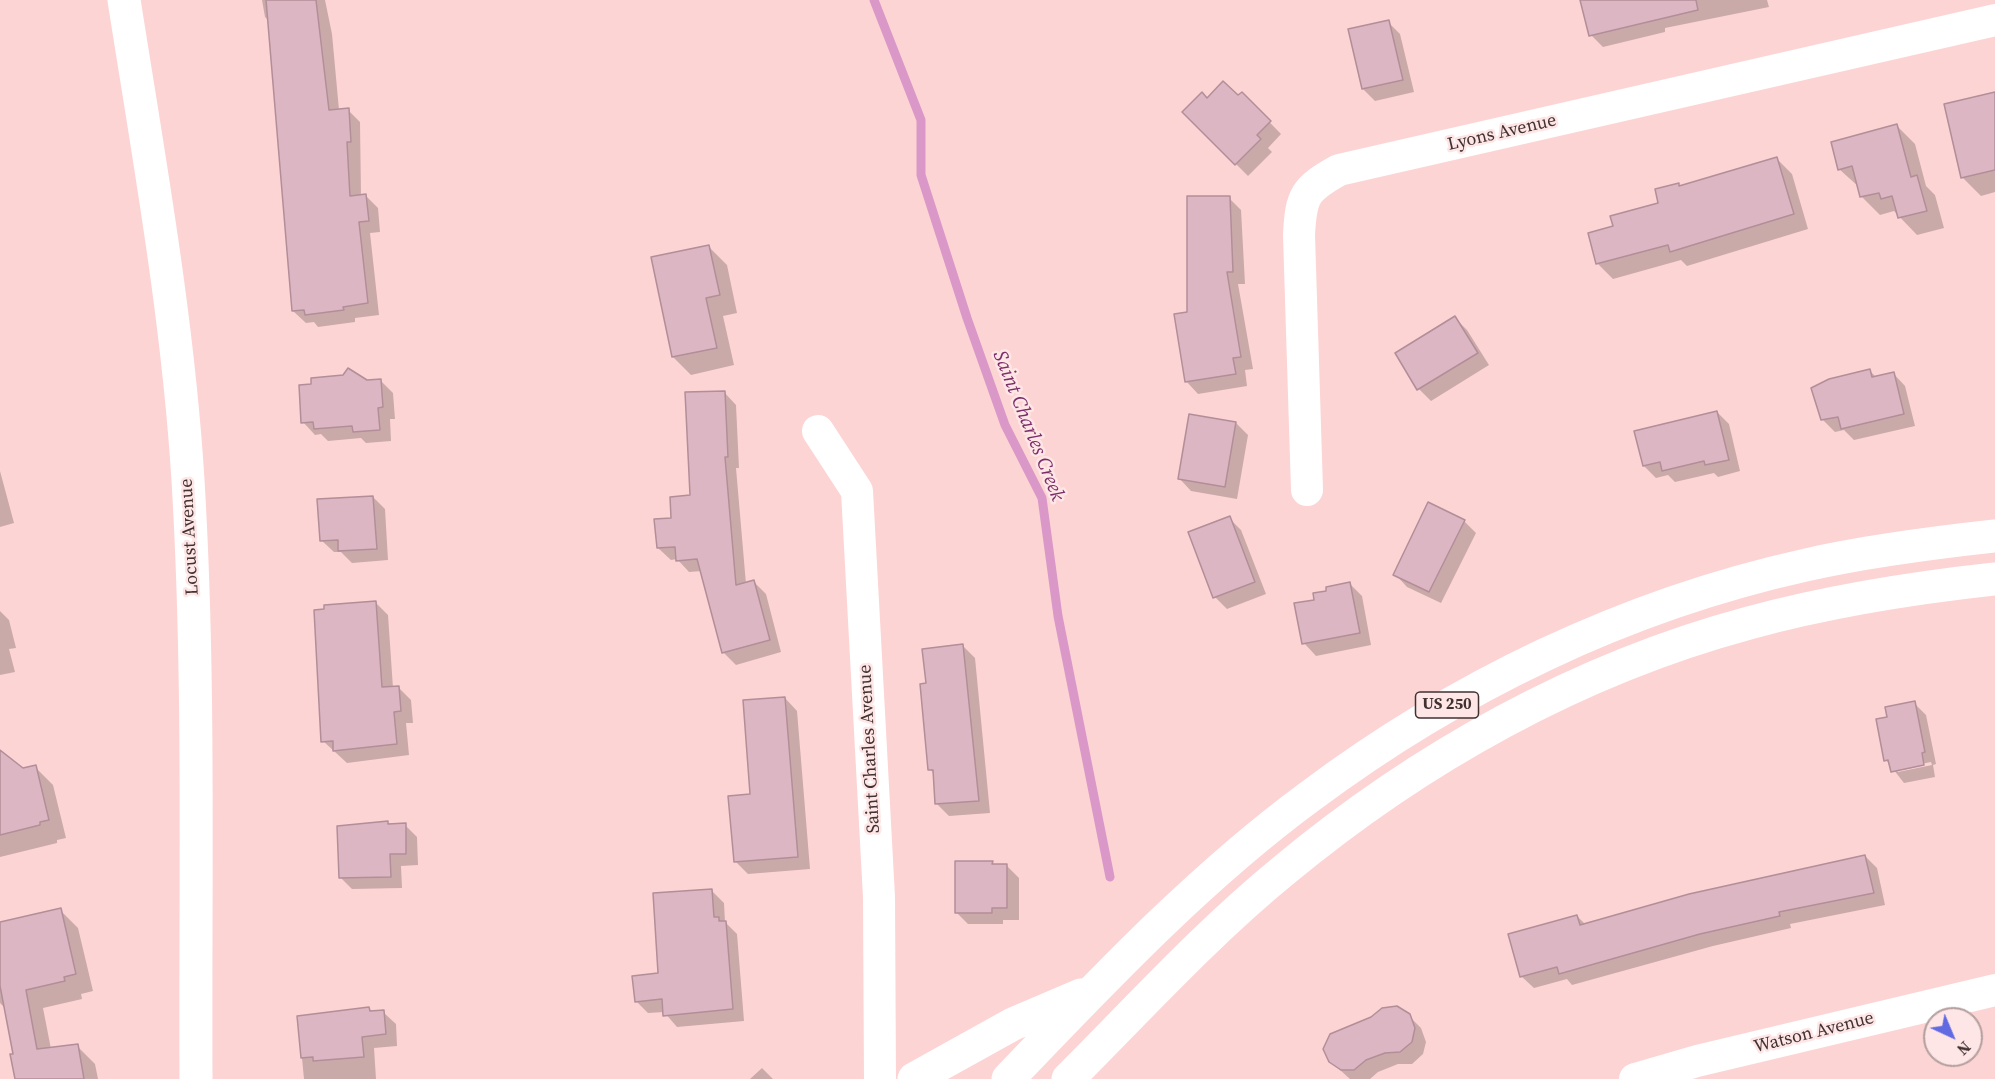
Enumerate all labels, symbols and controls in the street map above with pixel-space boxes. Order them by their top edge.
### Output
street label: Lyons Avenue [1446,110,1558,156]
water label: Saint Charles Creek [987,347,1069,505]
street label: Locust Avenue [176,478,204,596]
street label: Saint Charles Avenue [855,664,885,834]
road number: US 250 [1416,692,1478,718]
north arrow [1923,1007,1983,1067]
street label: Watson Avenue [1752,1008,1876,1058]
text: N [1952,1037,1976,1060]

